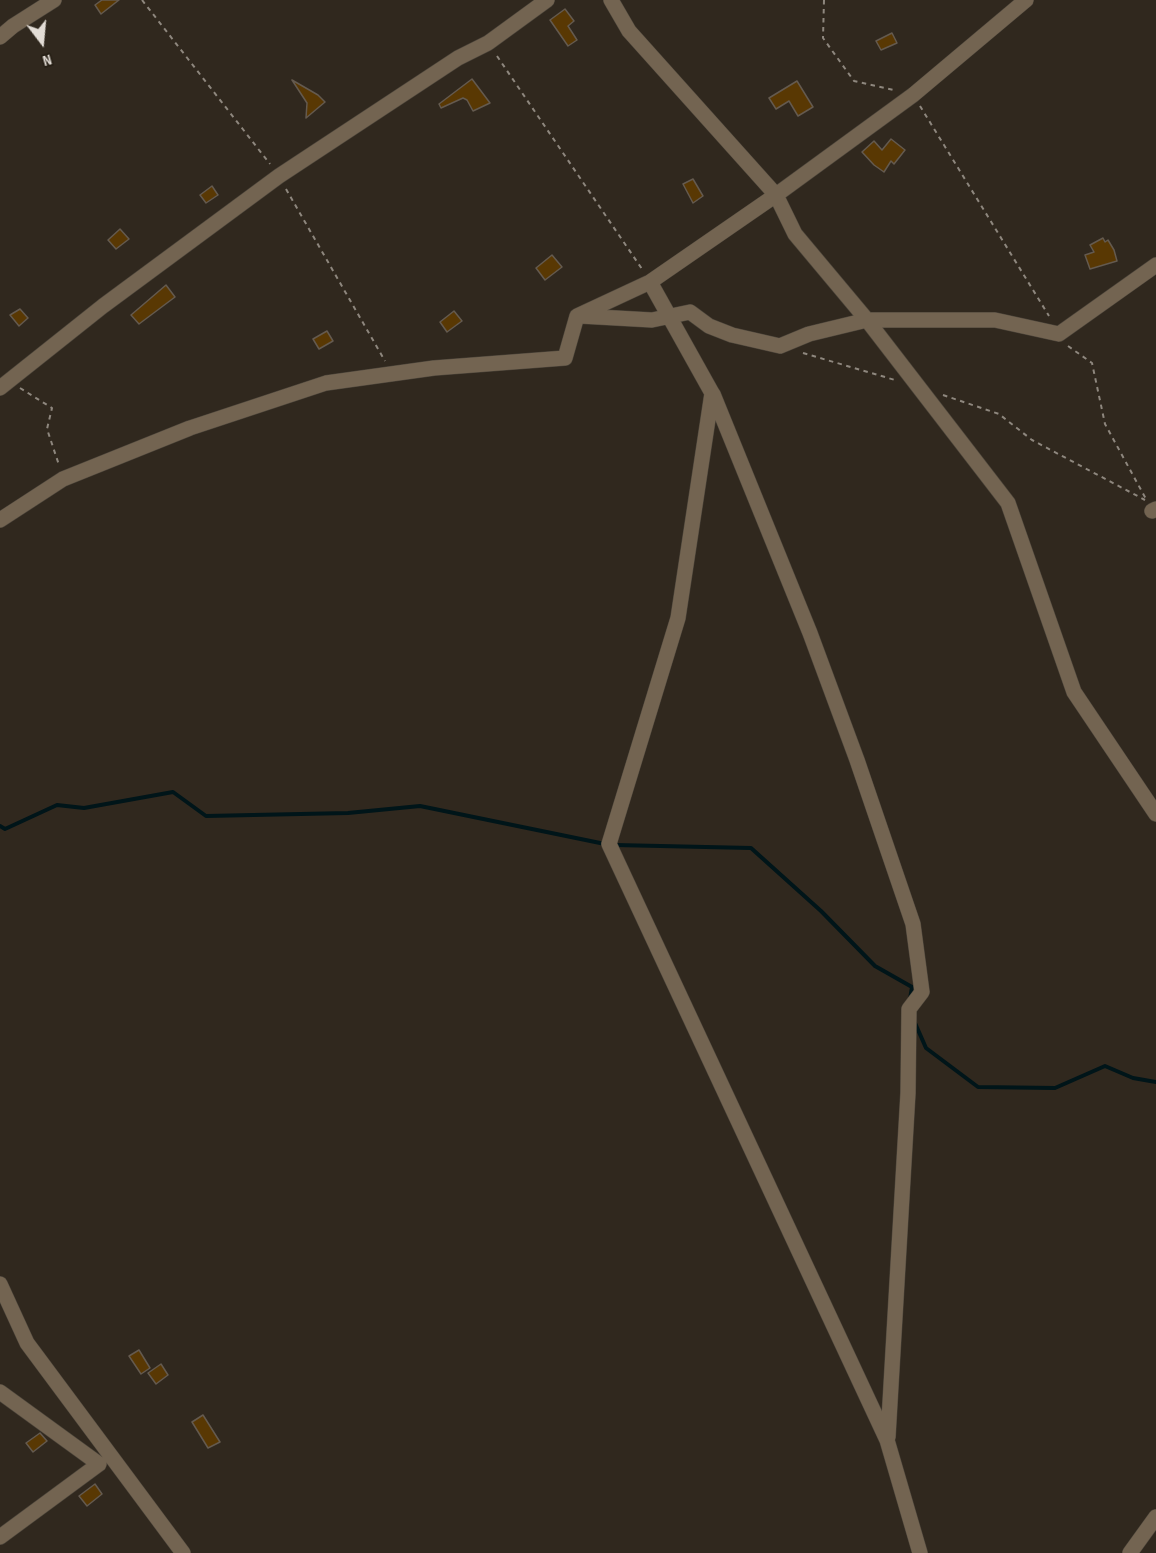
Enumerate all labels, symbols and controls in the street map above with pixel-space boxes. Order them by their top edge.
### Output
north arrow [12,12,72,72]
text: N [40,49,54,70]

